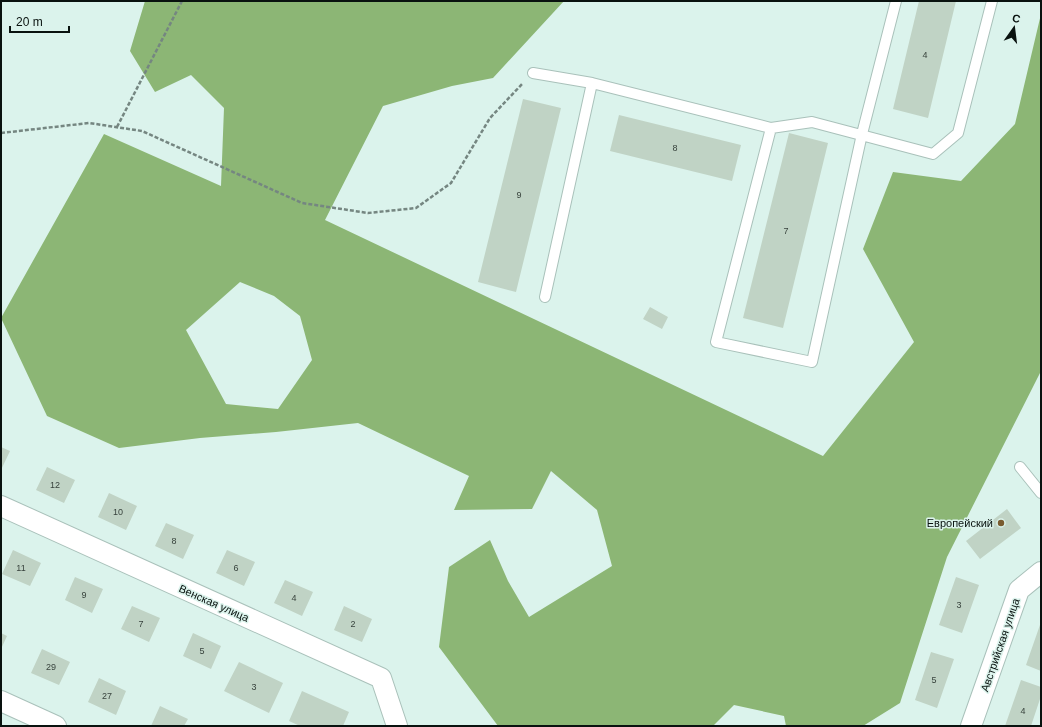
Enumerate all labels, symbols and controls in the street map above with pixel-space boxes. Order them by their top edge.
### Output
scale bar [10,8,69,34]
north arrow [994,8,1034,48]
text: С [1011,12,1022,25]
text: 20 m [16,15,43,29]
house number: 4 [922,50,928,60]
house number: 8 [672,143,678,153]
house number: 9 [516,190,522,200]
house number: 7 [783,226,789,236]
house number: 12 [50,480,60,490]
house number: 10 [113,507,123,517]
place label: Европейский [927,517,993,529]
marker: Европейский [996,518,1006,528]
house number: 8 [171,536,177,546]
house number: 11 [16,563,26,573]
house number: 6 [233,563,239,573]
street label: Венская улица [177,582,252,624]
house number: 9 [81,590,87,600]
house number: 4 [291,593,297,603]
street label: Австрийская улица [978,596,1022,693]
house number: 3 [956,600,962,610]
house number: 7 [138,619,144,629]
house number: 2 [350,619,356,629]
house number: 5 [199,646,205,656]
house number: 29 [46,662,56,672]
house number: 5 [931,675,937,685]
house number: 3 [251,682,257,692]
house number: 27 [102,691,112,701]
house number: 4 [1020,706,1026,716]

